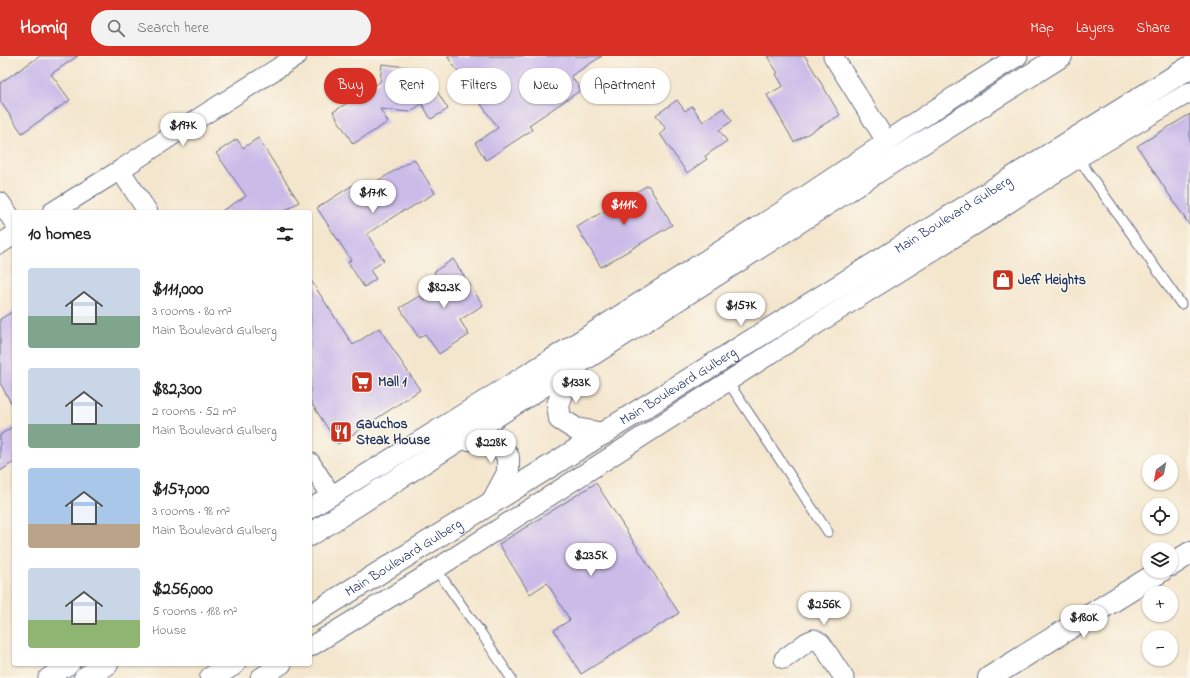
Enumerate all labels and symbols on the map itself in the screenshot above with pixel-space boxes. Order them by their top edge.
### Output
pin: $197K [155,113,211,147]
street label: Main Boulevard Gulberg [891,170,1016,259]
pin: $171K [345,180,401,214]
pin: $111K [596,192,652,226]
shop icon: Jeff Heights [990,267,1016,293]
place label: Jeff Heights [1018,270,1086,293]
pin: $82.3K [411,275,477,309]
pin: $157K [713,293,769,327]
street label: Main Boulevard Gulberg [616,342,741,431]
supermarket icon: Mall 1 [349,369,375,395]
pin: $133K [548,370,604,404]
place label: Mall 1 [378,372,407,393]
place label: Gauchos Steak House [356,414,431,451]
restaurant icon: Gauchos Steak House [328,419,354,445]
pin: $228K [463,430,519,464]
north arrow [1142,454,1178,490]
street label: Main Boulevard Gulberg [341,513,466,602]
pin: $235K [563,543,619,577]
pin: $256K [796,592,852,626]
pin: $180K [1056,605,1112,639]

